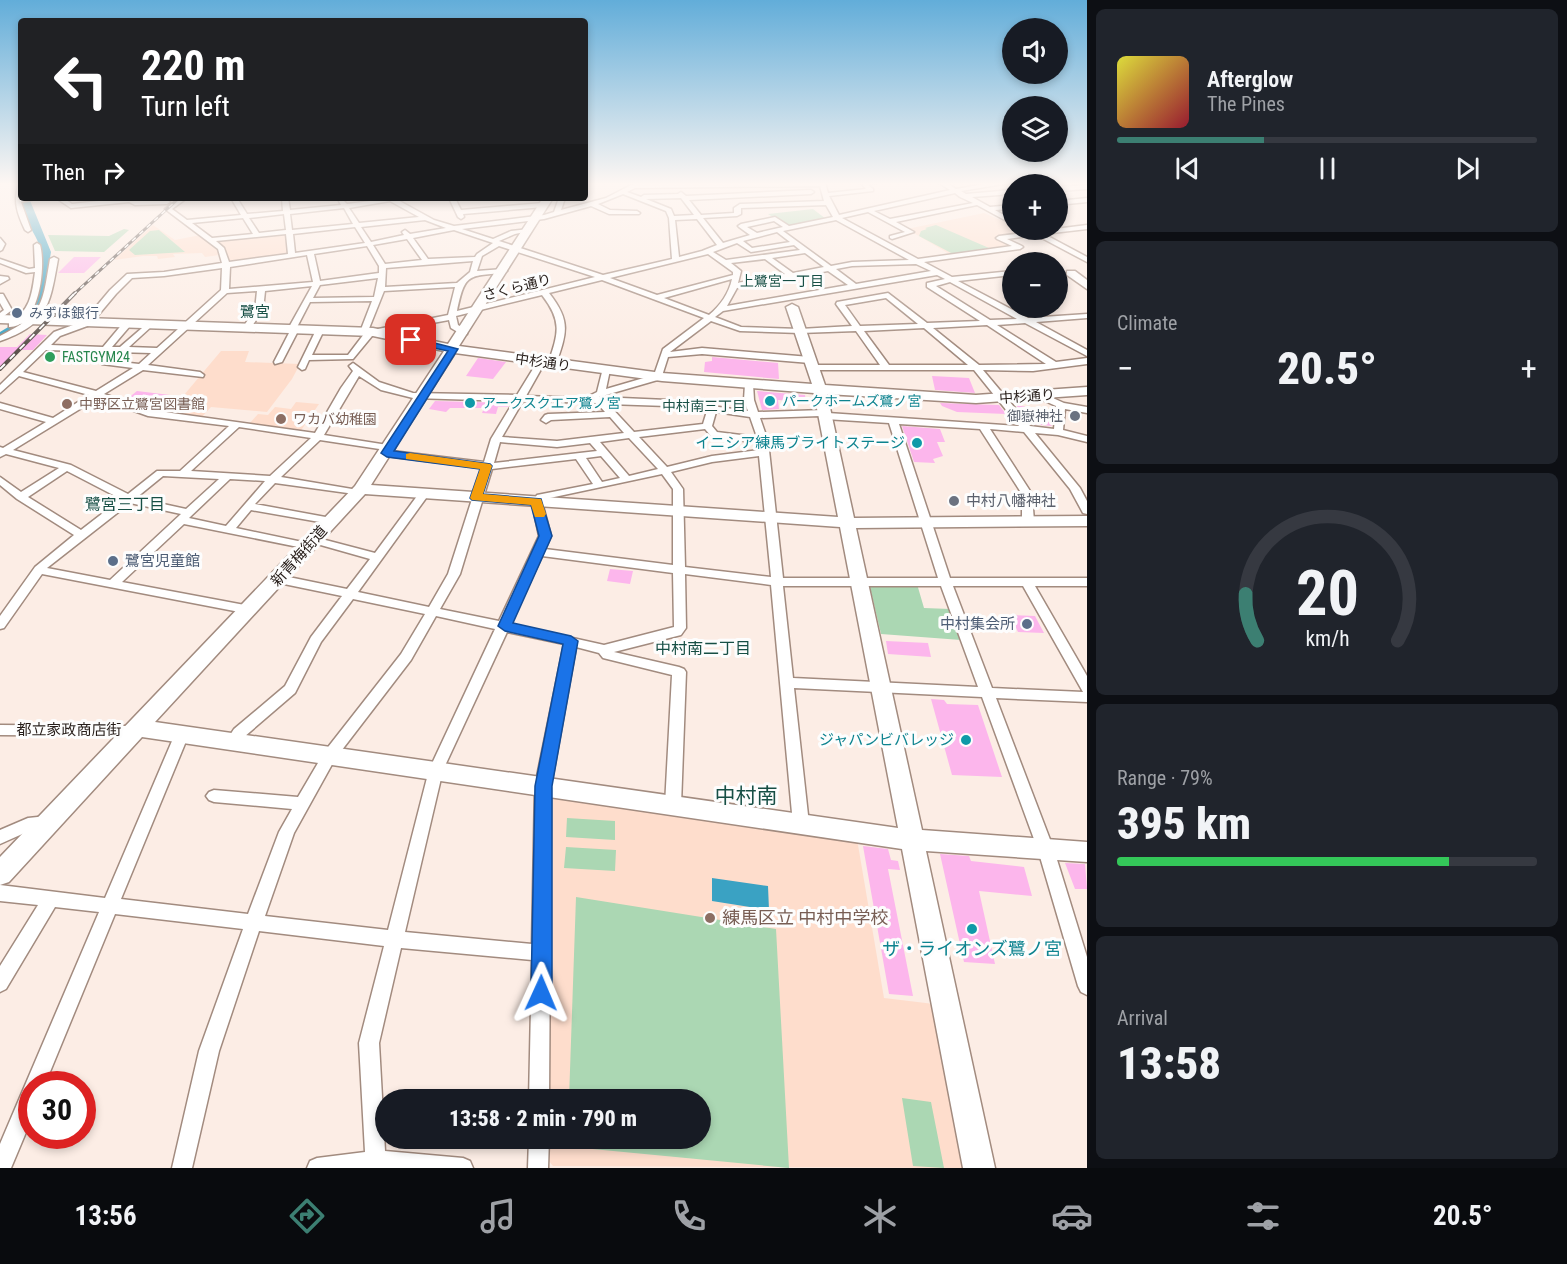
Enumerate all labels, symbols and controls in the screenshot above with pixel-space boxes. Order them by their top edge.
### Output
map controls [1002,18,1068,318]
button: sound [1002,18,1068,84]
text: 220 m [141,41,246,90]
icon: left [42,42,120,120]
text: Afterglow [1207,67,1293,92]
text: Turn left [141,91,230,123]
text: The Pines [1207,92,1285,116]
button: layers [1002,96,1068,162]
icon: previous [1171,152,1204,185]
icon: pause [1311,152,1344,185]
icon: next [1451,152,1484,185]
icon: right [97,156,130,189]
text: Then [42,160,85,185]
button: + [1002,174,1068,240]
button: − [1002,252,1068,318]
street label: さくら通り [481,271,553,303]
district label: 上鷺宮一丁目 [740,273,824,289]
district label: 鷺宮 [240,303,270,321]
place label: みずほ銀行 [29,305,99,321]
marker: みずほ銀行 [10,306,24,320]
text: Climate [1117,311,1177,335]
pin [385,314,436,365]
icon: arrive [394,323,427,356]
text: 20.5° [1277,342,1377,395]
place label: FASTGYM24 [62,349,130,365]
text: − [1117,349,1134,388]
text: + [1521,349,1537,388]
marker: FASTGYM24 [43,350,57,364]
street label: 中杉通り [514,350,572,374]
street label: 中杉通り [999,386,1055,406]
place label: パークホームズ鷺ノ宮 [782,393,922,409]
marker: パークホームズ鷺ノ宮 [763,394,777,408]
place label: アークスクエア鷺ノ宮 [482,395,621,411]
place label: 中野区立鷺宮図書館 [79,396,205,412]
marker: アークスクエア鷺ノ宮 [463,396,477,410]
marker: 中野区立鷺宮図書館 [60,397,74,411]
district label: 中村南三丁目 [662,398,746,414]
place label: 御嶽神社 [1007,408,1063,424]
marker: 御嶽神社 [1068,409,1082,423]
place label: ワカバ幼稚園 [293,411,377,427]
marker: ワカバ幼稚園 [274,412,288,426]
place label: イニシア練馬ブライトステージ [695,434,905,452]
marker: イニシア練馬ブライトステージ [910,436,924,450]
place label: 中村八幡神社 [966,492,1056,510]
marker: 中村八幡神社 [947,494,961,508]
district label: 鷺宮三丁目 [85,495,165,514]
street label: 新青梅街道 [267,522,331,590]
place label: 鷺宮児童館 [125,552,200,570]
marker: 鷺宮児童館 [106,554,120,568]
text: 20 [1295,557,1359,630]
place label: 中村集会所 [940,615,1015,633]
marker: 中村集会所 [1020,617,1034,631]
text: km/h [1305,626,1349,651]
district label: 中村南二丁目 [655,639,751,658]
street label: 都立家政商店街 [16,721,122,739]
place label: ジャパンビバレッジ [819,731,954,749]
marker: ジャパンビバレッジ [959,733,973,747]
text: Range · 79% [1117,766,1213,790]
district label: 中村南 [715,784,778,808]
text: 395 km [1117,797,1251,850]
place label: 練馬区立 中村中学校 [722,907,888,928]
marker: 練馬区立 中村中学校 [703,911,717,925]
marker: ザ・ライオンズ鷺ノ宮 [965,922,979,936]
place label: ザ・ライオンズ鷺ノ宮 [882,938,1062,959]
position arrow [509,961,573,1025]
text: Arrival [1117,1006,1168,1030]
text: 13:58 [1117,1037,1221,1090]
speed limit sign: 30 [18,1071,96,1149]
text: 13:58 · 2 min · 790 m [449,1106,637,1131]
icon: directions [286,1195,328,1237]
icon: music [477,1195,519,1237]
icon: phone [668,1195,710,1237]
icon: climate [859,1195,901,1237]
icon: car [1051,1195,1093,1237]
icon: filters [1242,1195,1284,1237]
text: 13:56 [75,1200,137,1232]
text: 20.5° [1433,1200,1492,1232]

